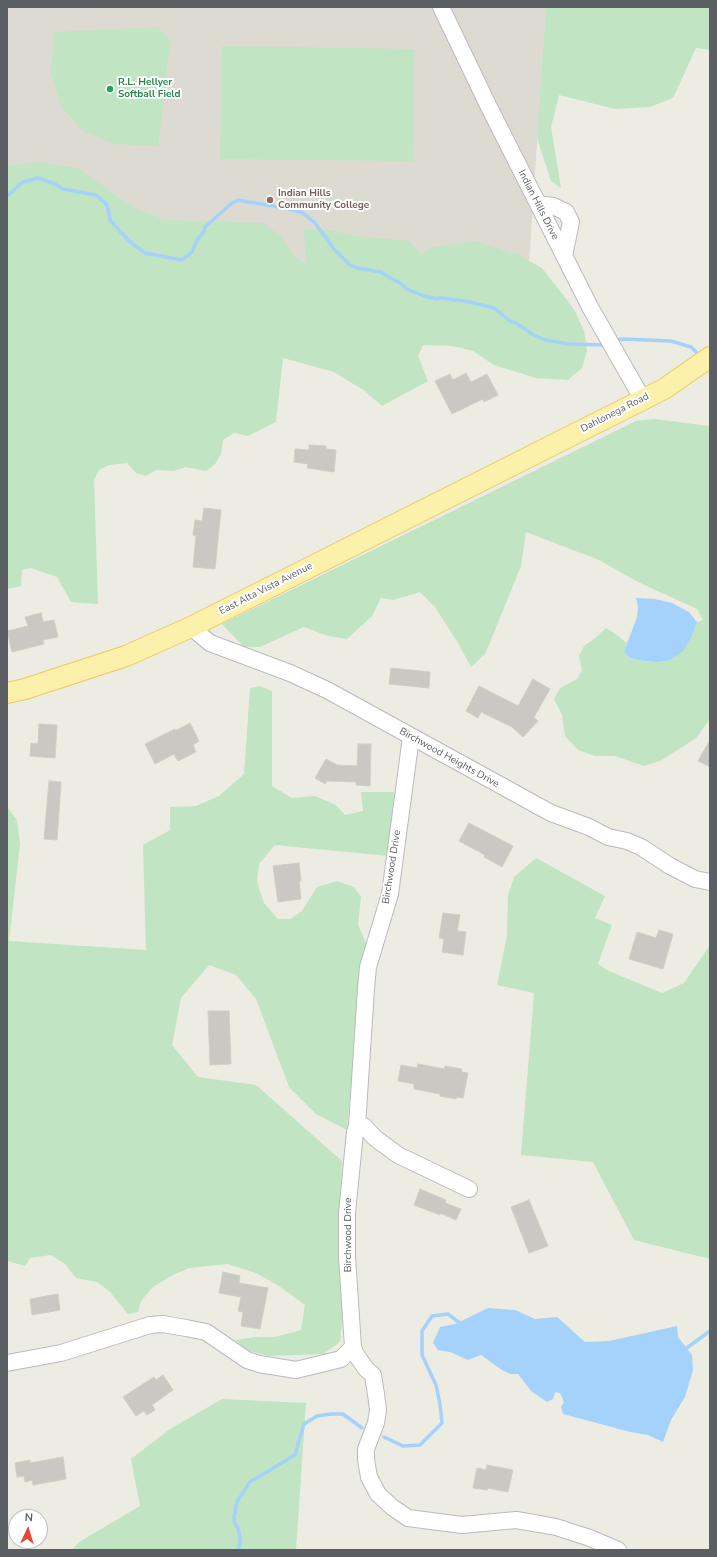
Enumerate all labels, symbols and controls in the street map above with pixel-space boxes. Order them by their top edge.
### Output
place label: R.L. Hellyer Softball Field [118,77,180,100]
marker: R.L. Hellyer Softball Field [105,84,115,94]
street label: Indian Hills Drive [515,168,561,242]
place label: Indian Hills Community College [278,188,369,212]
marker: Indian Hills Community College [265,195,275,205]
street label: Dahlonega Road [579,391,651,435]
street label: East Alta Vista Avenue [217,560,315,618]
street label: Birchwood Heights Drive [397,726,501,790]
street label: Birchwood Drive [380,829,404,905]
street label: Birchwood Drive [343,1198,355,1272]
north arrow [8,1509,48,1549]
text: N [24,1510,33,1525]

